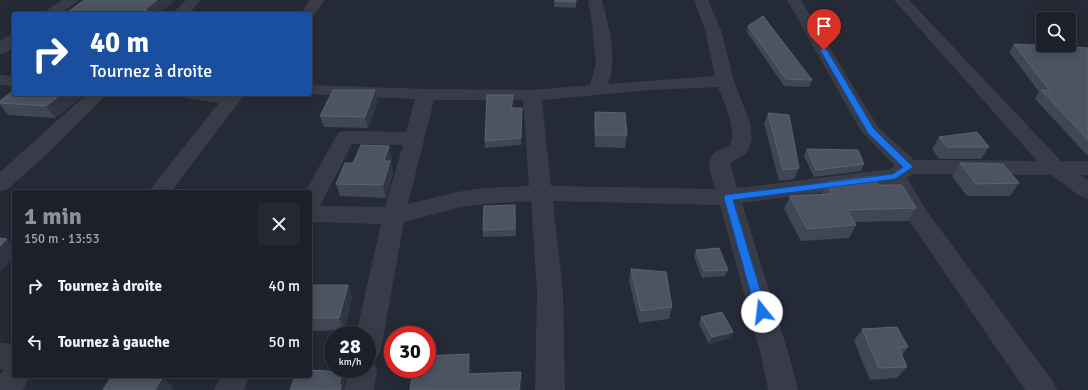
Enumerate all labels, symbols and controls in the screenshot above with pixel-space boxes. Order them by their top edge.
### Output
pin [807,9,841,50]
map controls [1036,12,1076,52]
button: search [1036,12,1076,52]
icon: arrive [813,15,835,37]
text: 40 m [90,26,149,60]
icon: right [24,28,76,80]
text: Tournez à droite [90,60,212,82]
text: 1 min [24,201,82,231]
button: close [258,203,300,245]
text: 150 m · 13:53 [24,231,100,247]
icon: right [24,275,46,297]
text: Tournez à droite [58,277,162,295]
text: 40 m [269,277,300,295]
position arrow [741,291,783,333]
speed limit sign: 30 [384,326,436,378]
icon: left [24,331,46,353]
text: Tournez à gauche [58,333,170,351]
text: 50 m [269,333,300,351]
text: 28 [339,334,361,359]
text: km/h [339,356,361,368]

